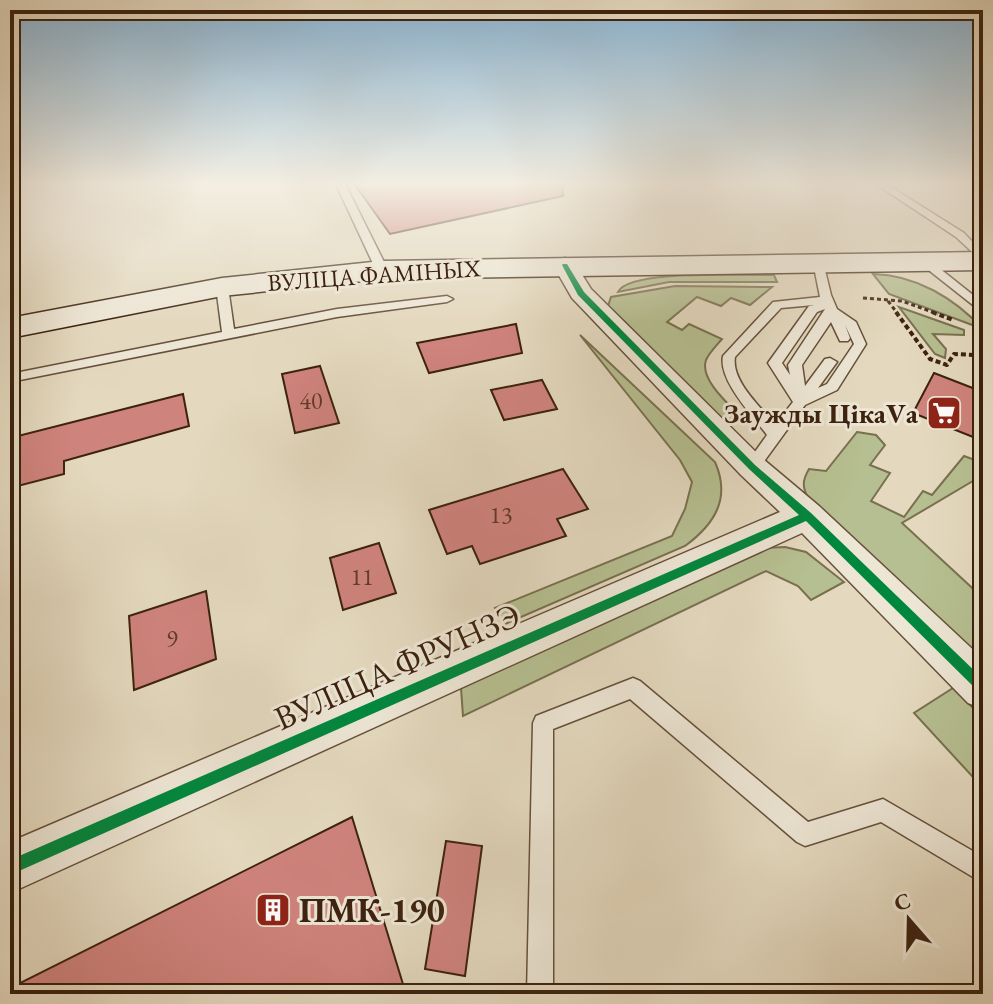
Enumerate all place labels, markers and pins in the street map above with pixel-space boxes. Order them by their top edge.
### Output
supermarket icon: Заужды ЦікаVа [925,394,963,432]
place label: Заужды ЦікаVа [724,395,919,431]
place label: ПМК-190 [299,888,445,932]
building icon: ПМК-190 [254,891,292,929]

